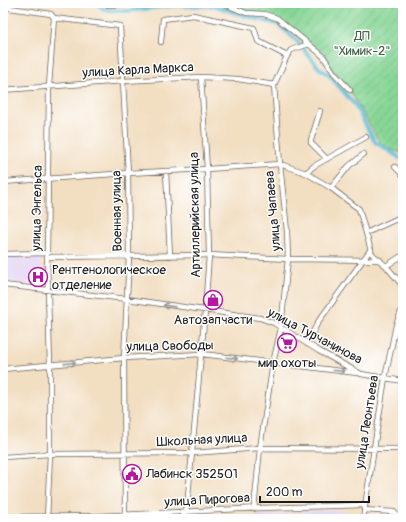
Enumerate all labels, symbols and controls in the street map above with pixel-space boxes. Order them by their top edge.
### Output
park label: ДП "Химик-2" [333,28,391,59]
street label: улица Карла Маркса [81,59,194,81]
street label: Артиллерийская улица [186,152,204,278]
street label: улица Энгельса [28,165,46,252]
street label: Военная улица [108,170,126,252]
street label: улица Чапаева [262,170,285,253]
place label: Рентгенологическое отделение [52,262,166,293]
hospital icon: Рентгенологическое отделение [27,266,49,288]
shop icon: Автозапчасти [202,289,224,311]
one-way arrow [163,302,176,310]
street label: улица Турчанинова [264,304,365,368]
place label: Автозапчасти [174,312,252,328]
supermarket icon: мир охоты [276,332,298,354]
street label: улица Свободы [125,337,214,355]
one-way arrow [225,354,238,362]
place label: мир охоты [258,355,316,371]
one-way arrow [63,359,76,367]
one-way arrow [332,367,345,375]
street label: улица Леонтьева [352,374,382,471]
street label: Школьная улица [156,430,248,450]
public building icon: Лабинск 352501 [121,463,143,485]
place label: Лабинск 352501 [145,466,238,482]
scale bar [260,478,369,504]
text: 200 m [266,485,303,500]
street label: улица Пирогова [163,490,250,510]

